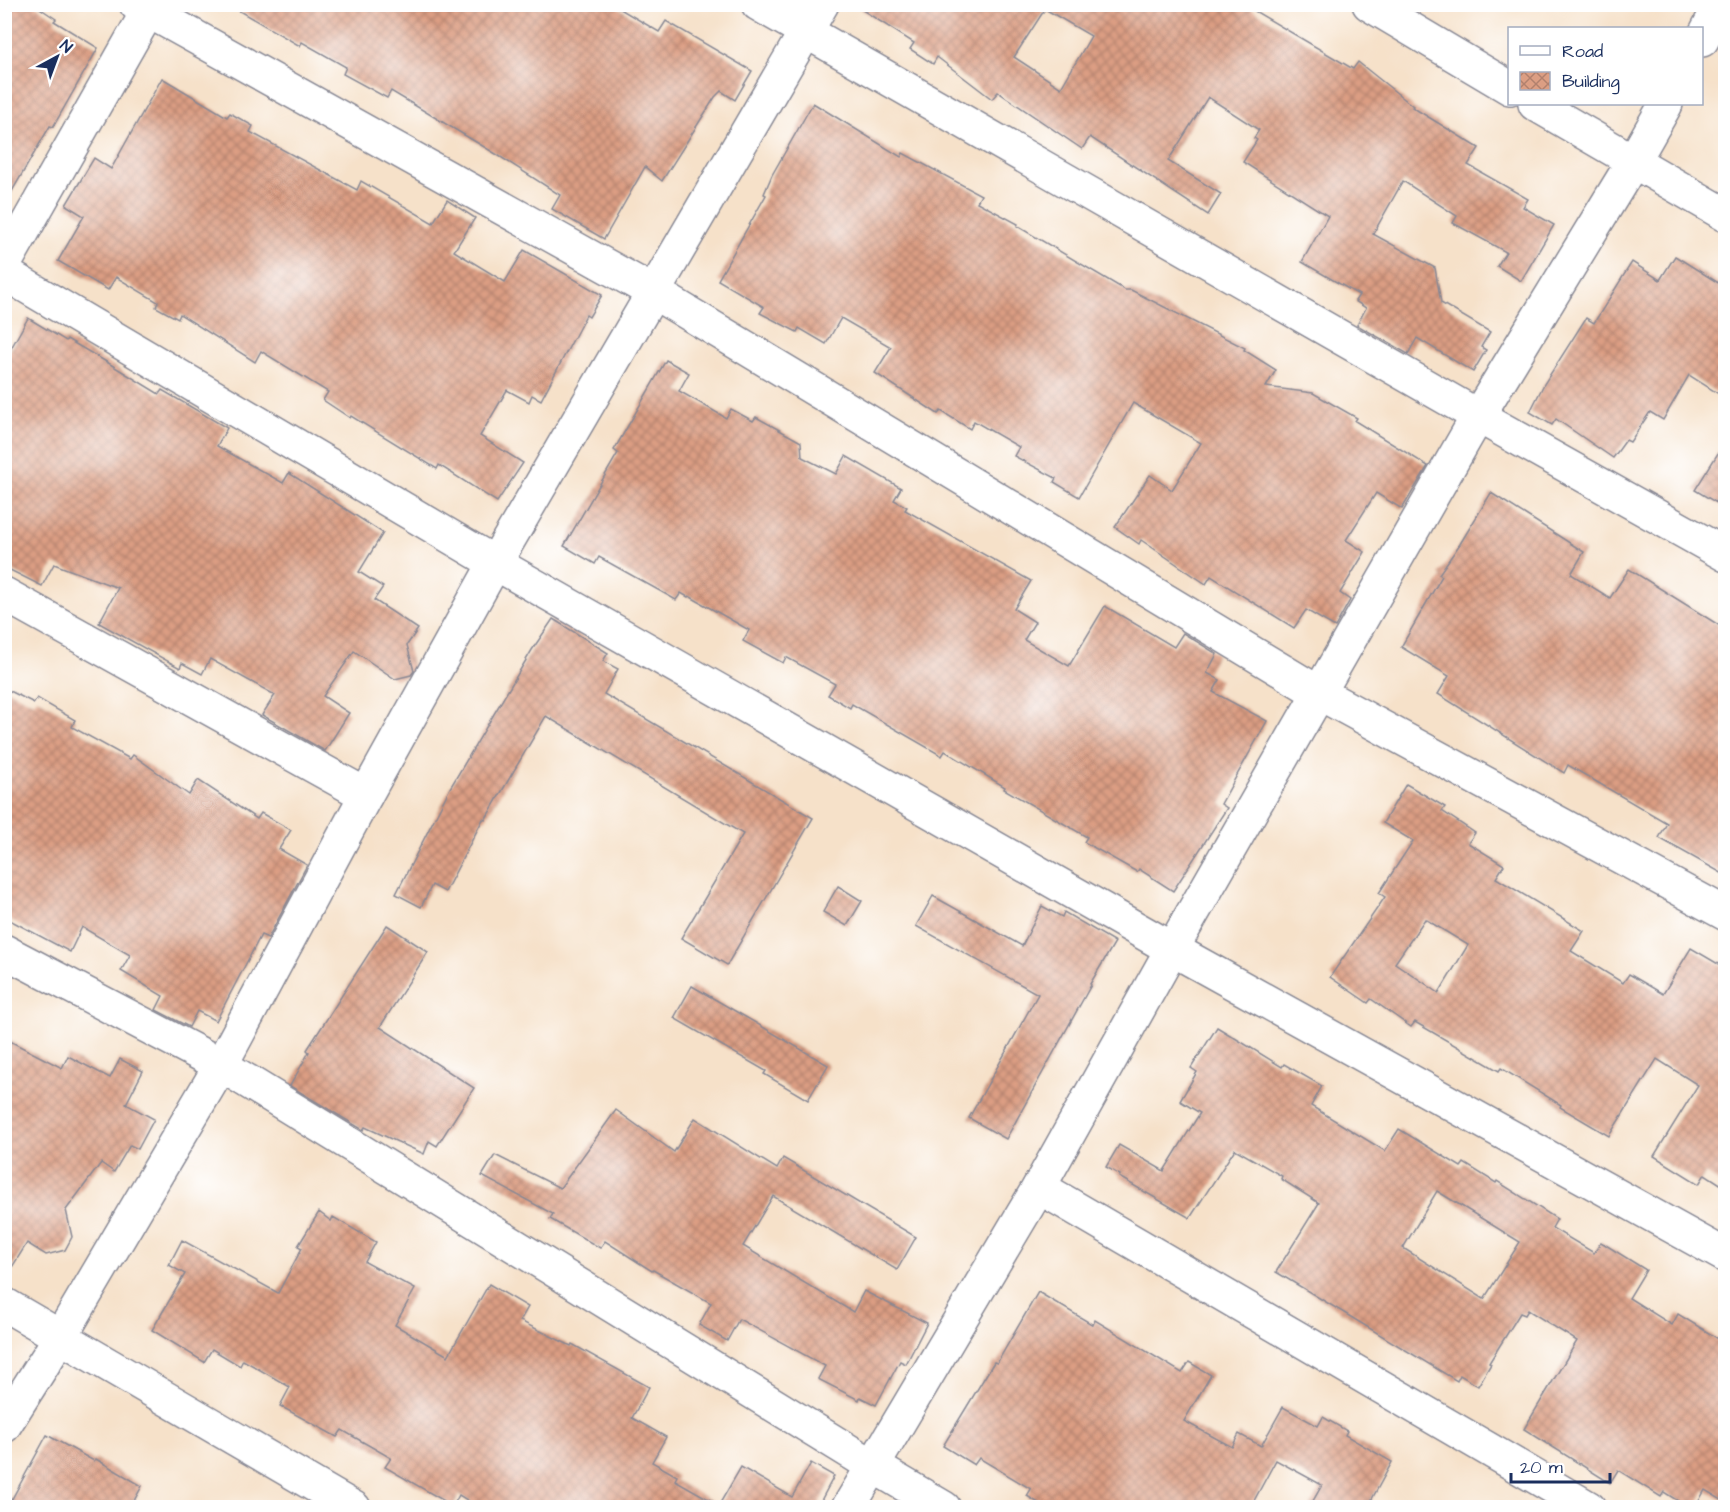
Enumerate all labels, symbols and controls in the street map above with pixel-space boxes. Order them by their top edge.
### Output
north arrow [27,27,87,87]
legend [1508,27,1703,105]
text: N [55,35,77,58]
text: Road [1562,39,1603,64]
text: Building [1562,69,1620,95]
scale bar [1511,1446,1610,1484]
text: 20 m [1520,1455,1563,1480]

